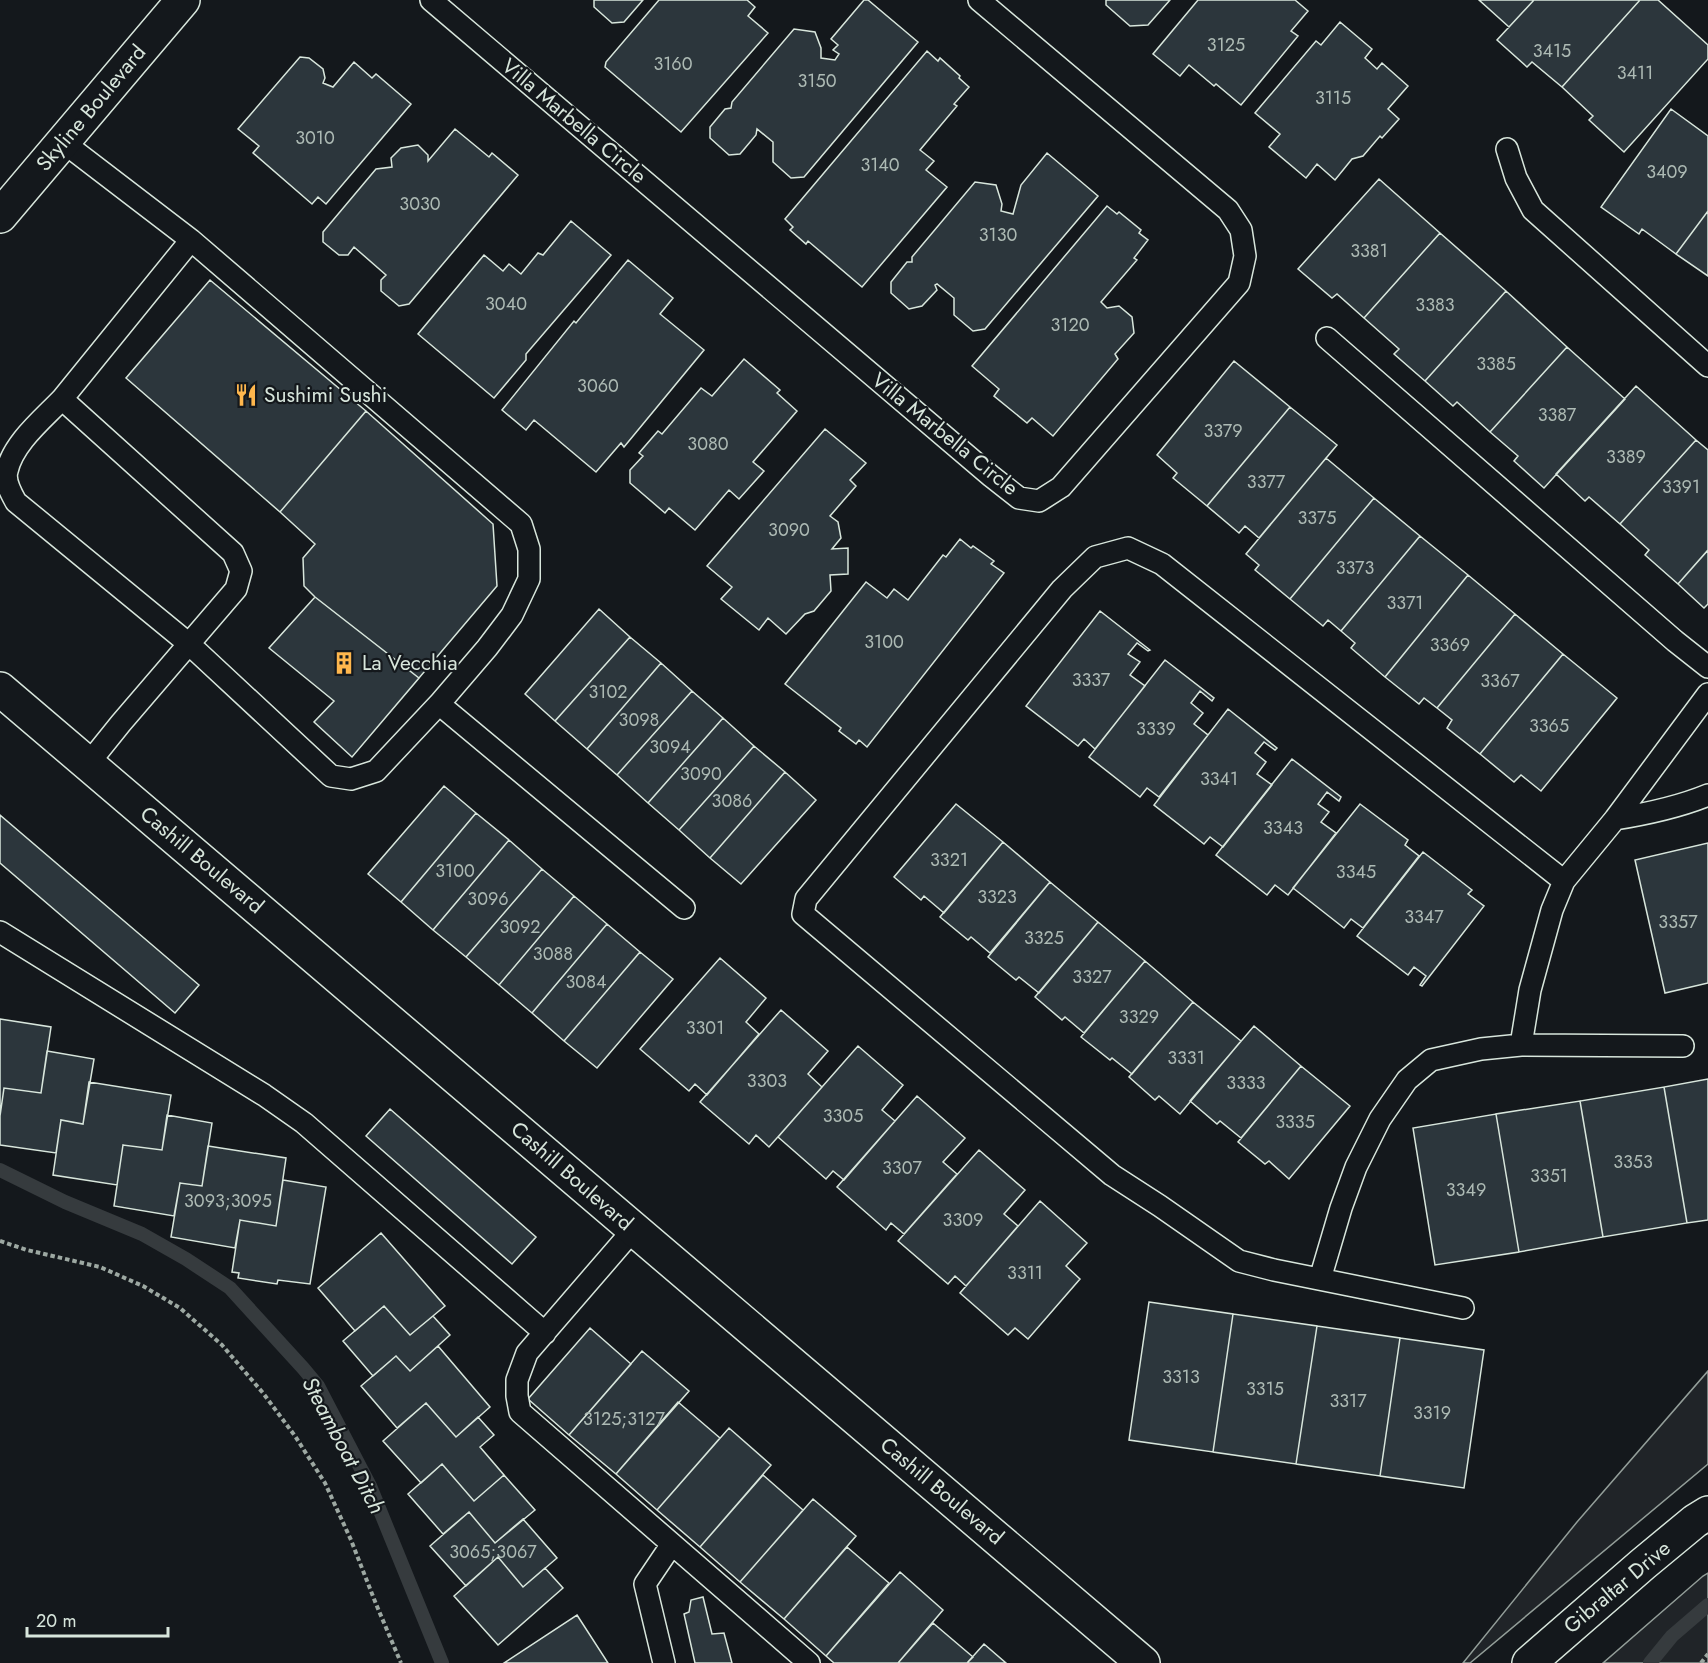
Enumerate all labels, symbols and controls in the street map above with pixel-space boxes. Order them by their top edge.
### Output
house number: 3125 [1207,32,1245,58]
street label: Skyline Boulevard [29,38,153,178]
house number: 3415 [1533,38,1571,64]
street label: Villa Marbella Circle [495,51,653,191]
house number: 3160 [653,51,693,77]
house number: 3411 [1617,60,1653,86]
house number: 3150 [798,68,837,94]
house number: 3115 [1315,85,1351,111]
house number: 3010 [295,125,335,151]
house number: 3140 [860,152,900,178]
house number: 3409 [1646,159,1688,185]
house number: 3030 [399,191,441,217]
house number: 3130 [979,222,1017,248]
house number: 3381 [1350,238,1388,264]
house number: 3040 [485,291,527,317]
house number: 3383 [1415,292,1455,318]
house number: 3120 [1051,312,1090,338]
house number: 3385 [1476,351,1516,377]
street label: Villa Marbella Circle [865,365,1025,503]
house number: 3060 [577,373,619,399]
place label: Sushimi Sushi [264,380,387,410]
restaurant icon: Sushimi Sushi [233,382,259,408]
house number: 3387 [1538,402,1577,428]
house number: 3379 [1203,418,1243,444]
house number: 3080 [687,431,729,457]
house number: 3389 [1606,444,1646,470]
house number: 3377 [1247,469,1286,495]
house number: 3391 [1662,474,1700,500]
house number: 3375 [1298,505,1337,531]
house number: 3090 [768,517,810,543]
house number: 3373 [1336,555,1374,581]
house number: 3371 [1387,590,1423,616]
house number: 3100 [864,629,904,655]
house number: 3369 [1430,632,1470,658]
place label: La Vecchia [362,648,458,678]
building icon: La Vecchia [331,650,357,676]
house number: 3337 [1072,667,1111,693]
house number: 3367 [1480,668,1520,694]
house number: 3102 [589,679,627,705]
house number: 3098 [619,707,659,733]
house number: 3365 [1529,713,1569,739]
house number: 3339 [1136,716,1176,742]
house number: 3094 [649,734,691,760]
house number: 3090 [680,761,722,787]
house number: 3341 [1200,766,1238,792]
house number: 3086 [712,788,752,814]
street label: Cashill Boulevard [134,799,270,921]
house number: 3343 [1263,815,1303,841]
house number: 3321 [930,847,968,873]
house number: 3100 [435,858,475,884]
house number: 3345 [1336,859,1376,885]
house number: 3323 [977,884,1017,910]
house number: 3096 [467,886,509,912]
house number: 3347 [1404,904,1444,930]
house number: 3357 [1658,909,1698,935]
house number: 3092 [499,914,541,940]
house number: 3325 [1024,925,1064,951]
house number: 3088 [533,941,573,967]
house number: 3327 [1072,964,1112,990]
house number: 3084 [566,969,606,995]
house number: 3329 [1119,1004,1159,1030]
house number: 3301 [686,1015,724,1041]
house number: 3331 [1167,1045,1205,1071]
house number: 3303 [747,1068,787,1094]
house number: 3333 [1226,1070,1266,1096]
house number: 3305 [823,1103,863,1129]
house number: 3335 [1275,1109,1315,1135]
street label: Cashill Boulevard [504,1114,640,1238]
house number: 3353 [1613,1149,1653,1175]
house number: 3307 [882,1155,923,1181]
house number: 3351 [1530,1163,1568,1189]
house number: 3349 [1446,1177,1486,1203]
house number: 3093;3095 [184,1188,272,1214]
house number: 3309 [943,1207,983,1233]
house number: 3311 [1007,1260,1043,1286]
house number: 3313 [1162,1364,1200,1390]
water label: Steamboat Ditch [294,1371,394,1519]
house number: 3315 [1246,1376,1284,1402]
house number: 3317 [1329,1388,1367,1414]
house number: 3319 [1413,1400,1451,1426]
house number: 3125;3127 [583,1406,665,1432]
street label: Cashill Boulevard [874,1430,1010,1552]
street label: Gibraltar Drive [1557,1533,1677,1641]
house number: 3065;3067 [449,1539,537,1565]
scale bar [27,1600,168,1638]
text: 20 m [36,1608,76,1634]

